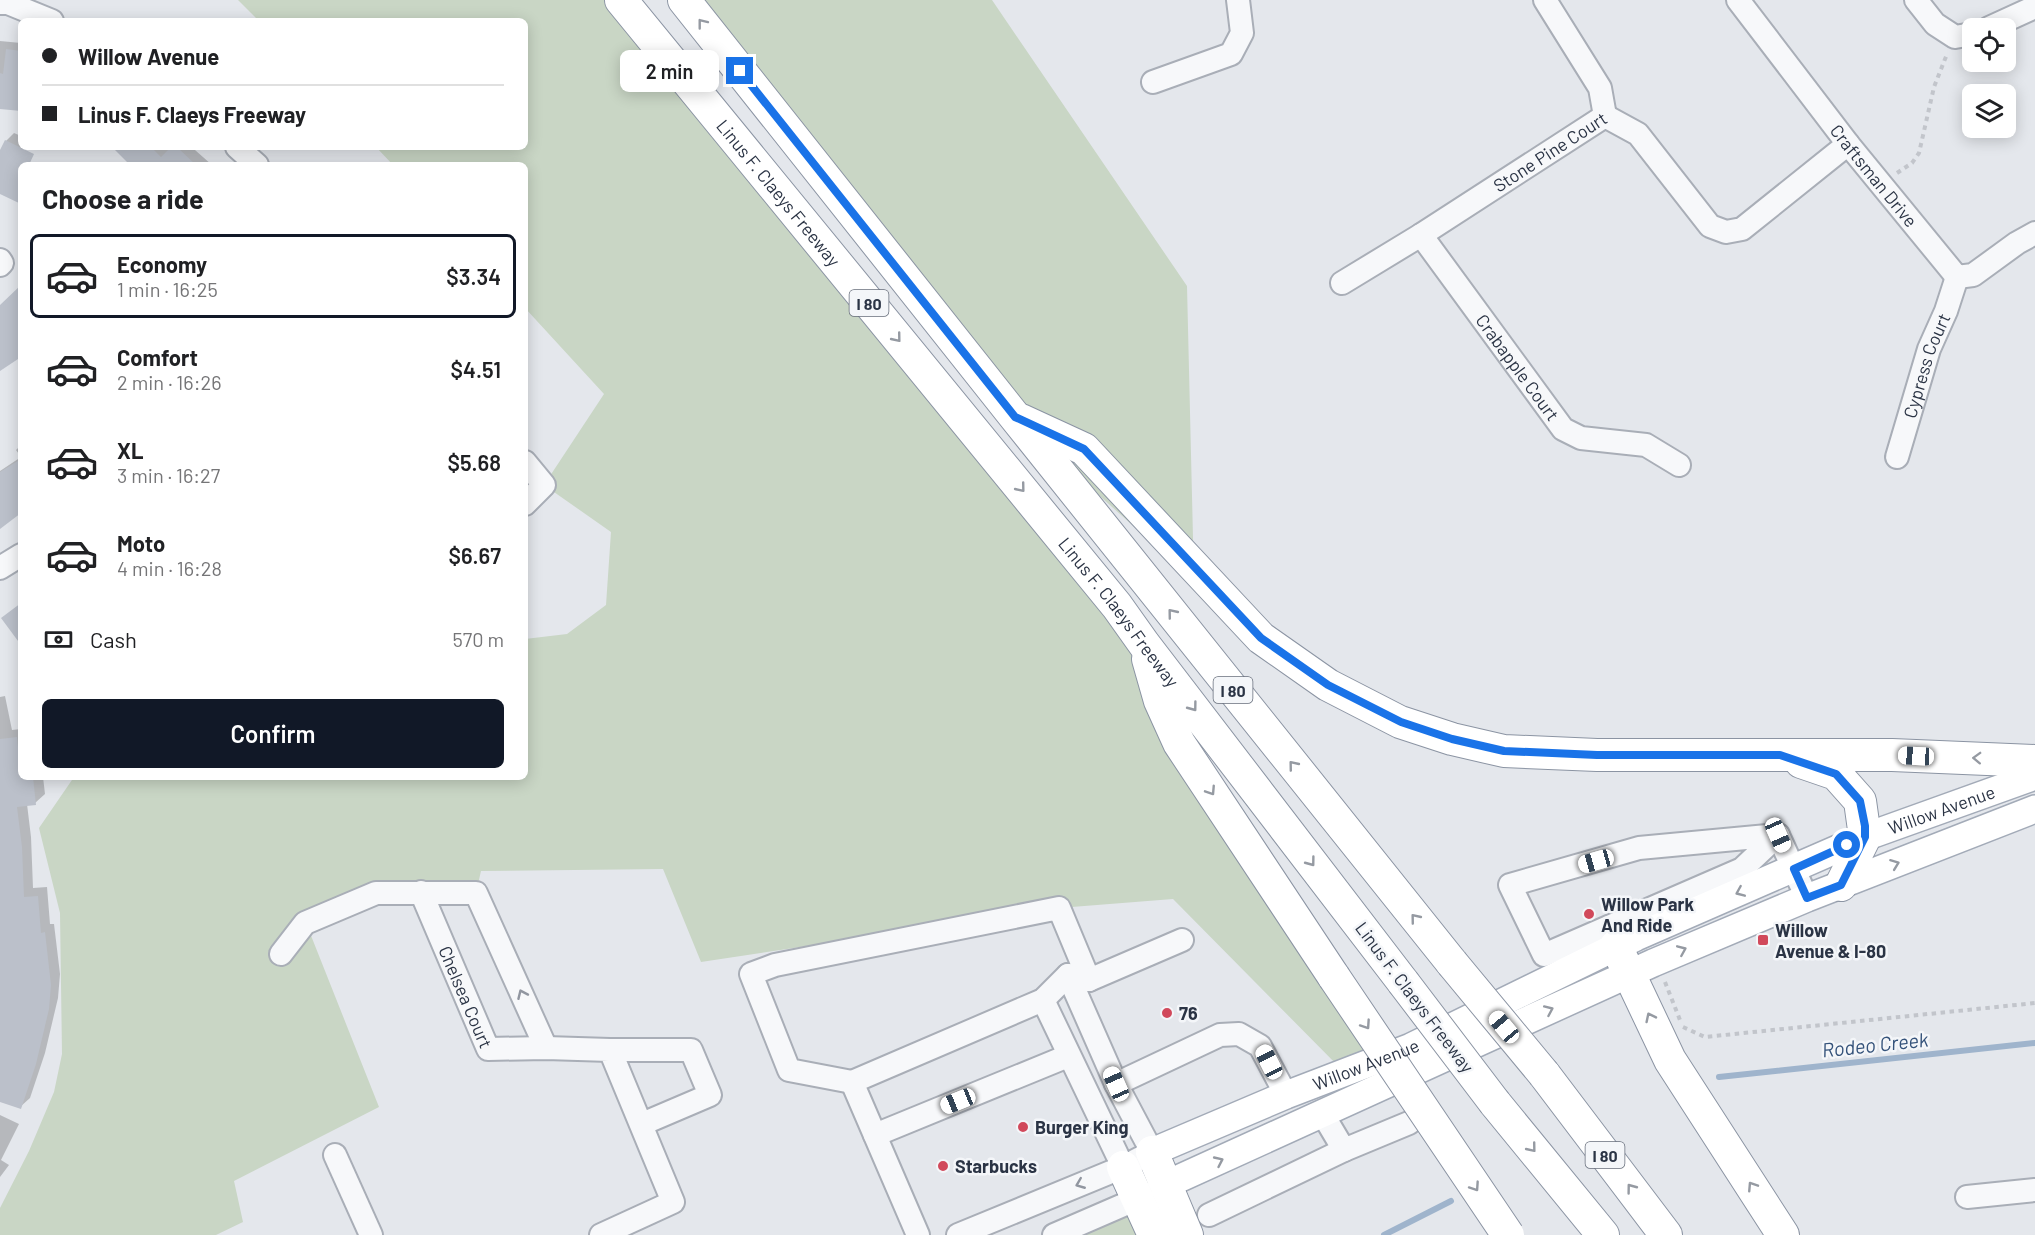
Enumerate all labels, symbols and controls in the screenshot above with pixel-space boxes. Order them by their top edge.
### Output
map controls [1962,18,2016,138]
button: locate [1962,18,2016,72]
one-way arrow [699,19,710,30]
text: Willow Avenue [78,43,219,69]
callout: 2 min [620,50,719,92]
route end [726,57,753,84]
text: 2 min [646,59,693,83]
button: layers [1962,84,2016,138]
text: Linus F. Claeys Freeway [78,101,306,127]
street label: Stone Pine Court [1489,107,1611,196]
street label: Linus F. Claeys Freeway [712,115,845,271]
street label: Craftsman Drive [1826,120,1922,231]
text: Choose a ride [42,182,204,214]
icon: car [45,249,99,303]
text: Economy [117,251,207,277]
text: $3.34 [446,263,501,289]
text: 1 min · 16:25 [117,277,218,301]
road number: I 80 [850,290,888,316]
street label: Crabapple Court [1472,310,1564,425]
street label: Cypress Court [1898,310,1955,421]
one-way arrow [890,331,901,342]
icon: car [45,342,99,396]
text: Comfort [117,344,198,370]
text: $4.51 [451,356,501,382]
text: 2 min · 16:26 [117,370,221,394]
icon: car [45,435,99,489]
text: XL [117,437,143,463]
text: $5.68 [447,449,501,475]
text: 3 min · 16:27 [117,463,220,487]
one-way arrow [1014,482,1025,493]
icon: car [45,528,99,582]
text: Moto [117,530,165,556]
street label: Linus F. Claeys Freeway [1054,533,1184,691]
text: $6.67 [449,542,501,568]
text: 4 min · 16:28 [117,556,222,580]
one-way arrow [1168,609,1179,620]
icon: cash [42,623,75,656]
text: Cash [90,626,137,652]
text: 570 m [452,627,504,651]
road number: I 80 [1214,677,1252,703]
button: Confirm [42,699,504,768]
one-way arrow [1185,700,1196,711]
car [1898,746,1934,766]
one-way arrow [1972,752,1981,765]
one-way arrow [1290,761,1301,772]
street label: Willow Avenue [1885,780,1998,839]
one-way arrow [1204,785,1215,796]
car [1762,815,1794,855]
route start [1833,831,1860,858]
car [1576,847,1616,875]
one-way arrow [1304,855,1315,866]
one-way arrow [1889,859,1900,871]
one-way arrow [1735,885,1746,897]
place label: Willow Park And Ride [1601,893,1694,936]
marker: Willow Park And Ride [1582,907,1596,921]
one-way arrow [1412,913,1423,924]
street label: Linus F. Claeys Freeway [1351,917,1479,1077]
place label: Willow Avenue & I-80 [1775,919,1886,962]
marker: Willow Avenue & I-80 [1756,933,1770,947]
street label: Chelsea Court [434,942,497,1051]
one-way arrow [1676,945,1687,957]
one-way arrow [517,990,529,1001]
place label: 76 [1179,1002,1198,1024]
one-way arrow [1542,1005,1553,1017]
marker: 76 [1160,1006,1174,1020]
car [1486,1007,1522,1047]
one-way arrow [1645,1012,1657,1023]
one-way arrow [1359,1019,1370,1030]
water label: Rodeo Creek [1821,1026,1930,1062]
street label: Willow Avenue [1309,1034,1423,1095]
car [1253,1042,1285,1082]
car [1100,1064,1132,1104]
car [938,1086,978,1116]
place label: Burger King [1035,1116,1128,1138]
marker: Burger King [1016,1120,1030,1134]
one-way arrow [1525,1141,1536,1152]
road number: I 80 [1586,1142,1624,1168]
place label: Starbucks [955,1155,1037,1177]
one-way arrow [1212,1156,1223,1168]
marker: Starbucks [936,1159,950,1173]
one-way arrow [1075,1177,1086,1189]
one-way arrow [1468,1180,1479,1191]
one-way arrow [1747,1182,1759,1192]
one-way arrow [1627,1184,1638,1195]

